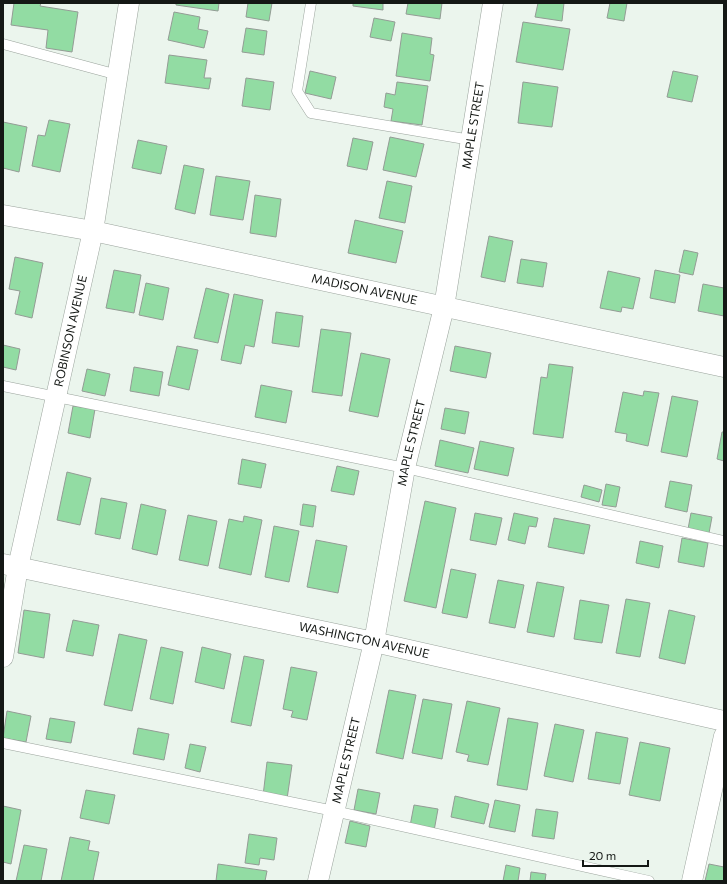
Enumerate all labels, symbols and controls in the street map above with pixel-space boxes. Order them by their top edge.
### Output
street label: MAPLE STREET [458,80,486,170]
street label: MADISON AVENUE [310,270,419,307]
street label: ROBINSON AVENUE [50,274,89,388]
street label: MAPLE STREET [394,398,427,487]
street label: WASHINGTON AVENUE [298,618,431,660]
street label: MAPLE STREET [328,715,362,805]
scale bar [583,842,648,868]
text: 20 m [589,848,616,862]

